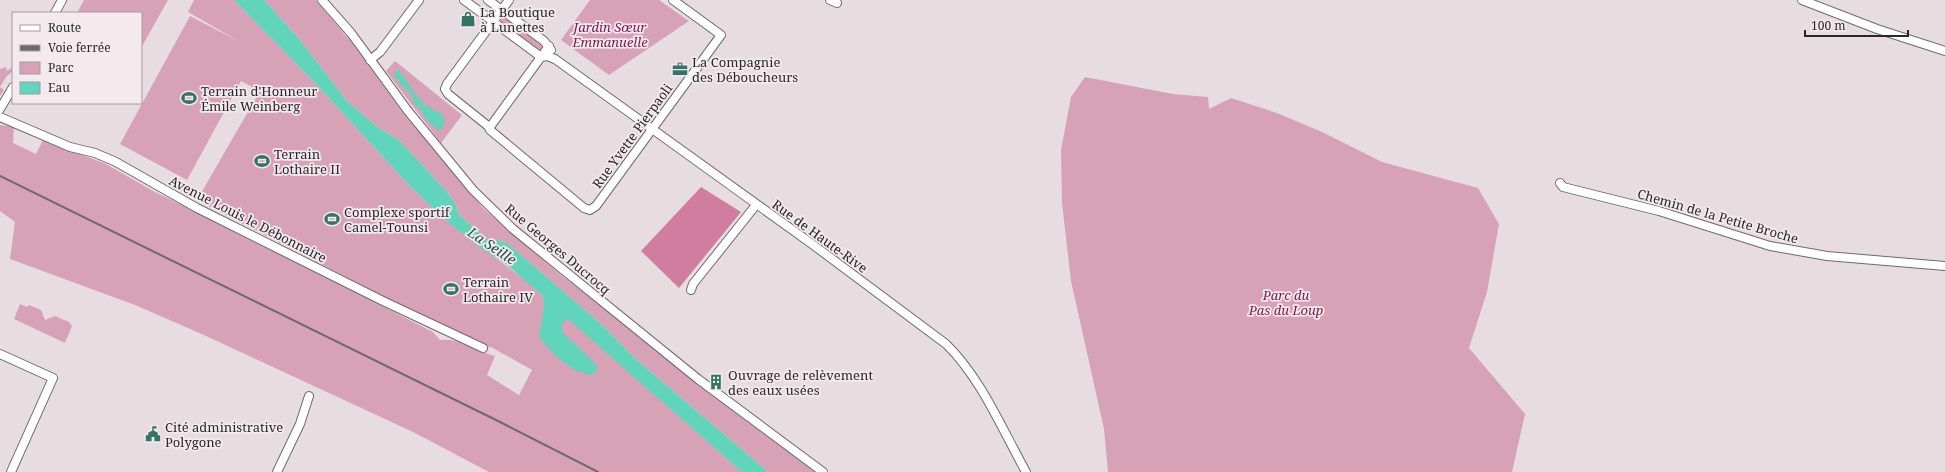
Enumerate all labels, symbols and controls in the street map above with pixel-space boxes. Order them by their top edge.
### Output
place label: La Boutique à Lunettes [480,3,555,36]
shop icon: La Boutique à Lunettes [459,10,477,28]
legend [12,12,142,104]
scale bar [1805,12,1908,38]
text: 100 m [1811,17,1846,34]
park label: Jardin Sœur Emmanuelle [571,18,648,51]
text: Route [48,19,81,36]
text: Voie ferrée [48,39,111,56]
place label: La Compagnie des Déboucheurs [692,53,798,86]
text: Parc [48,59,74,76]
office icon: La Compagnie des Déboucheurs [671,60,689,78]
text: Eau [48,79,70,96]
street label: Rue Yvette Pierpaoli [588,80,676,192]
place label: Terrain d'Honneur Émile Weinberg [201,82,317,115]
sports icon: Terrain d'Honneur Émile Weinberg [180,89,198,107]
place label: Terrain Lothaire II [274,145,340,178]
sports icon: Terrain Lothaire II [253,152,271,170]
street label: Avenue Louis le Débonnaire [166,171,330,267]
street label: Chemin de la Petite Broche [1635,184,1801,248]
street label: Rue de Haute-Rive [769,195,871,277]
street label: Rue Georges Ducrocq [502,200,614,298]
place label: Complexe sportif Camel-Tounsi [344,203,451,236]
sports icon: Complexe sportif Camel-Tounsi [323,210,341,228]
water label: La Seille [463,222,520,269]
place label: Terrain Lothaire IV [463,273,533,306]
sports icon: Terrain Lothaire IV [442,280,460,298]
park label: Parc du Pas du Loup [1248,286,1323,319]
place label: Ouvrage de relèvement des eaux usées [728,366,873,399]
building icon: Ouvrage de relèvement des eaux usées [707,373,725,391]
place label: Cité administrative Polygone [165,418,283,451]
public building icon: Cité administrative Polygone [144,425,162,443]

